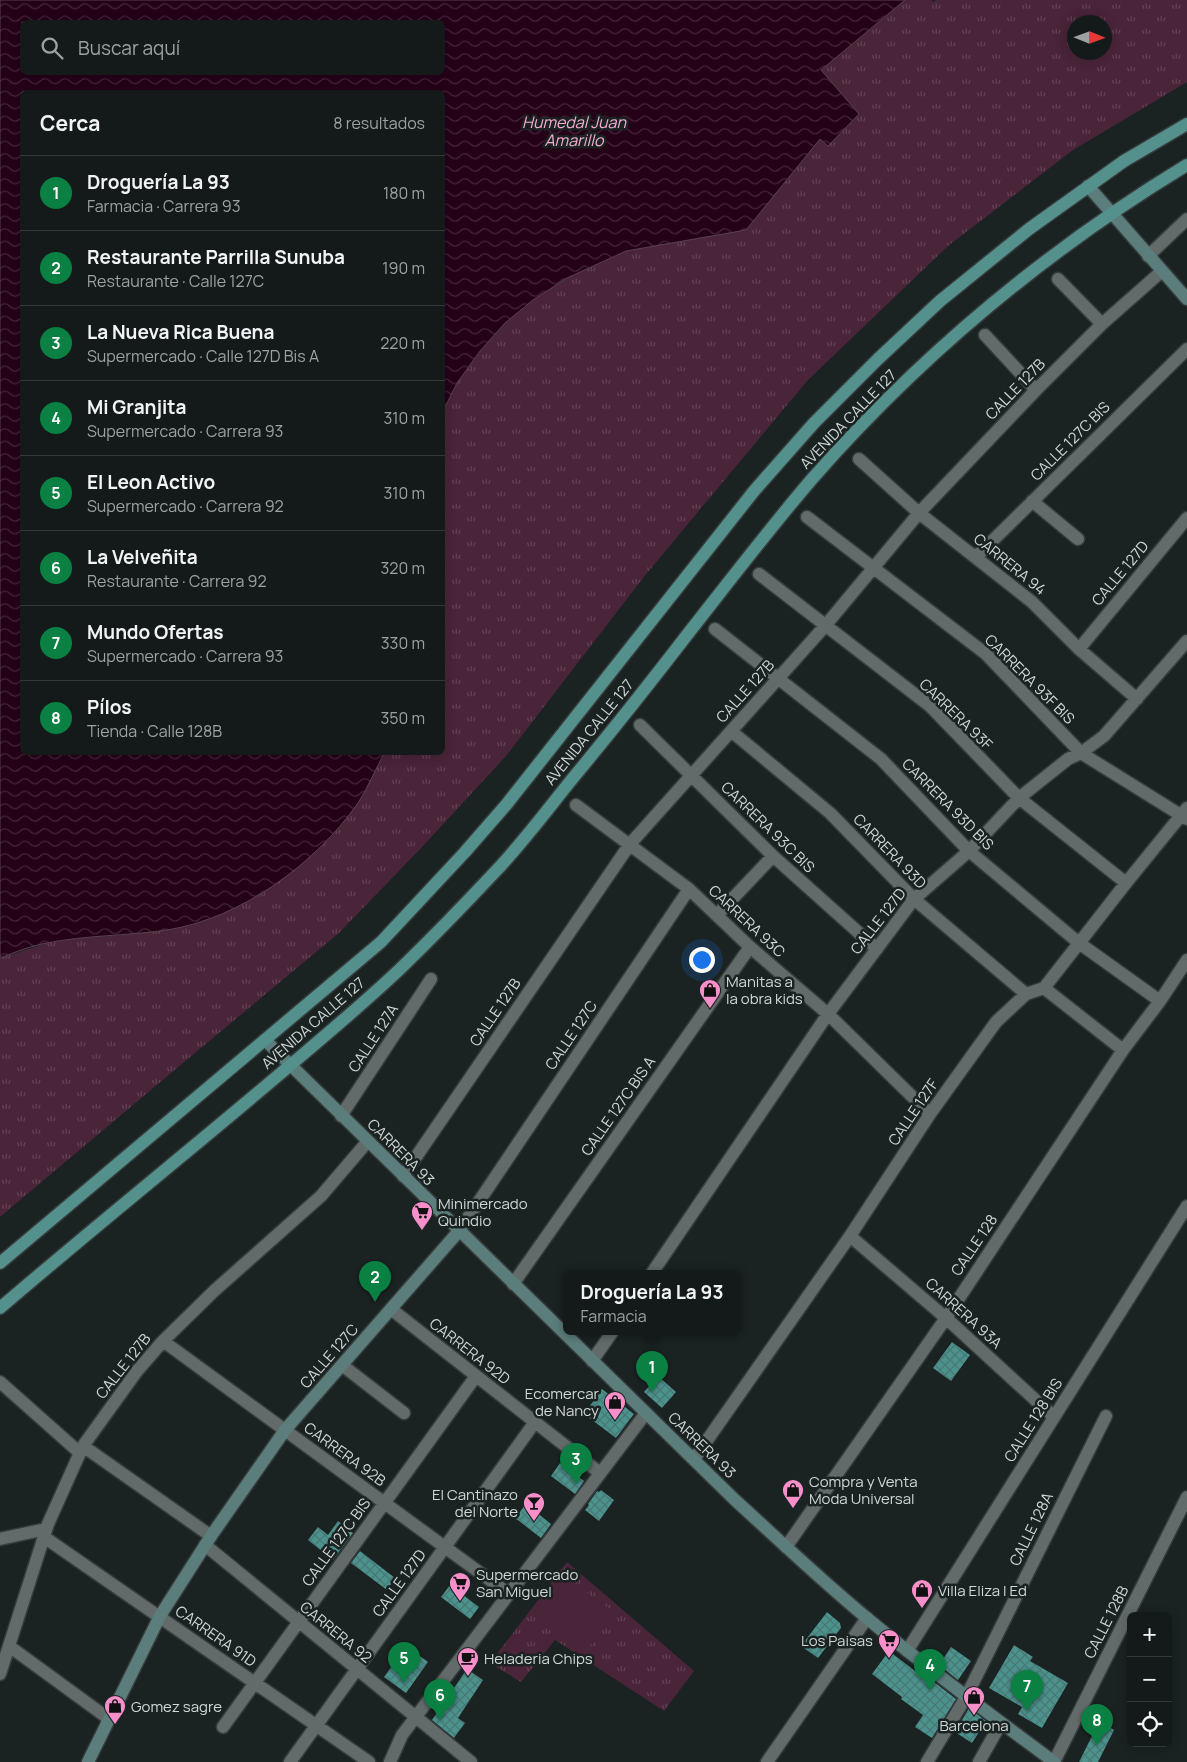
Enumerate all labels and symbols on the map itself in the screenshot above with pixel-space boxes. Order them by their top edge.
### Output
north arrow [1067,15,1112,60]
water label: Humedal Juan Amarillo [522,111,626,151]
street label: CALLE 127B [980,354,1050,424]
street label: AVENIDA CALLE 127 [795,365,901,473]
street label: CALLE 127C BIS [1026,397,1114,485]
street label: CARRERA 94 [969,528,1051,600]
street label: CALLE 127D [1087,536,1153,610]
street label: CARRERA 93F BIS [980,629,1080,729]
street label: CALLE 127B [711,655,779,727]
street label: CARRERA 93F [915,674,998,755]
street label: AVENIDA CALLE 127 [540,675,638,789]
street label: CARRERA 93D BIS [897,753,999,855]
street label: CARRERA 93C BIS [717,777,819,877]
street label: CARRERA 93D [849,809,931,893]
street label: CARRERA 93C [704,880,790,962]
street label: CALLE 127D [845,883,911,959]
your location [689,947,715,973]
place label: Manitas a la obra kids [726,971,803,1009]
street label: AVENIDA CALLE 127 [257,972,369,1074]
street label: CALLE 127B [465,974,525,1050]
shop icon: Manitas a la obra kids [698,978,722,1009]
street label: CALLE 127C [540,996,602,1074]
street label: CALLE 127A [343,999,403,1076]
street label: CALLE 127C BIS A [576,1052,660,1160]
street label: CALLE 127F [883,1074,943,1149]
street label: CARRERA 93 [363,1114,439,1190]
place label: Minimercado Quindio [438,1193,528,1231]
supermarket icon: Minimercado Quindio [410,1200,434,1231]
street label: CALLE 128 [946,1210,1002,1280]
pin: 2 [359,1261,391,1302]
street label: CARRERA 93A [921,1273,1007,1353]
street label: CARRERA 92D [425,1313,515,1389]
street label: CALLE 127C [295,1319,363,1393]
street label: CALLE 127B [91,1329,155,1403]
pin: 1 [636,1351,668,1392]
street label: CALLE 128 BIS [999,1374,1067,1466]
place label: Ecomercar de Nancy [525,1383,600,1421]
shop icon: Ecomercar de Nancy [603,1390,627,1421]
street label: CARRERA 93 [663,1407,741,1483]
street label: CARRERA 92B [300,1417,390,1491]
pin: 3 [560,1443,592,1484]
place label: Compra y Venta Moda Universal [809,1471,918,1509]
shop icon: Compra y Venta Moda Universal [781,1478,805,1509]
place label: El Cantinazo del Norte [432,1484,518,1522]
street label: CALLE 128A [1004,1488,1058,1569]
bar icon: El Cantinazo del Norte [522,1491,546,1522]
street label: CALLE 127C BIS [297,1494,375,1590]
street label: CALLE 127D [367,1545,431,1621]
place label: Supermercado San Miguel [476,1564,578,1602]
supermarket icon: Supermercado San Miguel [448,1571,472,1602]
shop icon: Villa Eliza I Ed [910,1578,934,1609]
place label: Villa Eliza I Ed [938,1580,1027,1601]
street label: CALLE 128B [1079,1582,1133,1662]
street label: CARRERA 92 [296,1596,376,1668]
street label: CARRERA 91D [171,1600,261,1672]
supermarket icon: Los Paisas [877,1628,901,1659]
place label: Los Paisas [801,1630,873,1651]
pin: 5 [388,1642,420,1683]
cafe icon: Heladeria Chips [456,1646,480,1677]
place label: Heladeria Chips [484,1648,593,1669]
pin: 4 [914,1649,946,1690]
pin: 7 [1011,1670,1043,1711]
pin: 6 [424,1679,456,1720]
shop icon: Barcelona [962,1685,986,1716]
shop icon: Gomez sagre [103,1694,127,1725]
place label: Gomez sagre [131,1696,222,1717]
pin: 8 [1081,1704,1113,1745]
place label: Barcelona [939,1715,1009,1736]

